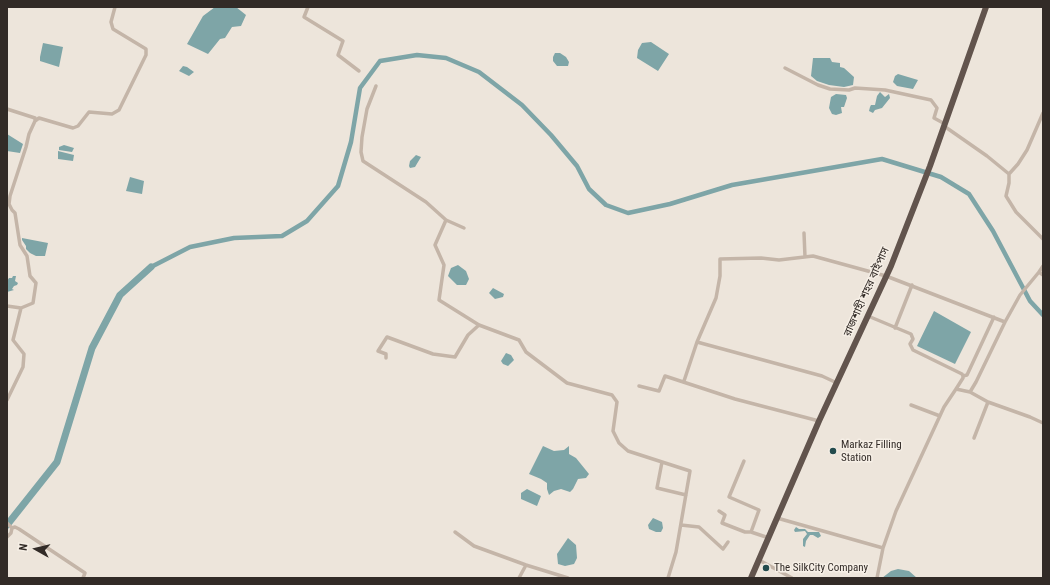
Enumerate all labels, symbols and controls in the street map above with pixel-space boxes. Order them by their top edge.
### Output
street label: রাজশাহী শহর বাইপাস [841,245,893,339]
place label: Markaz Filling Station [841,438,902,464]
marker: Markaz Filling Station [828,446,838,456]
north arrow [16,529,56,569]
text: N [17,543,31,552]
place label: The SilkCity Company [774,561,868,575]
marker: The SilkCity Company [761,563,771,573]

